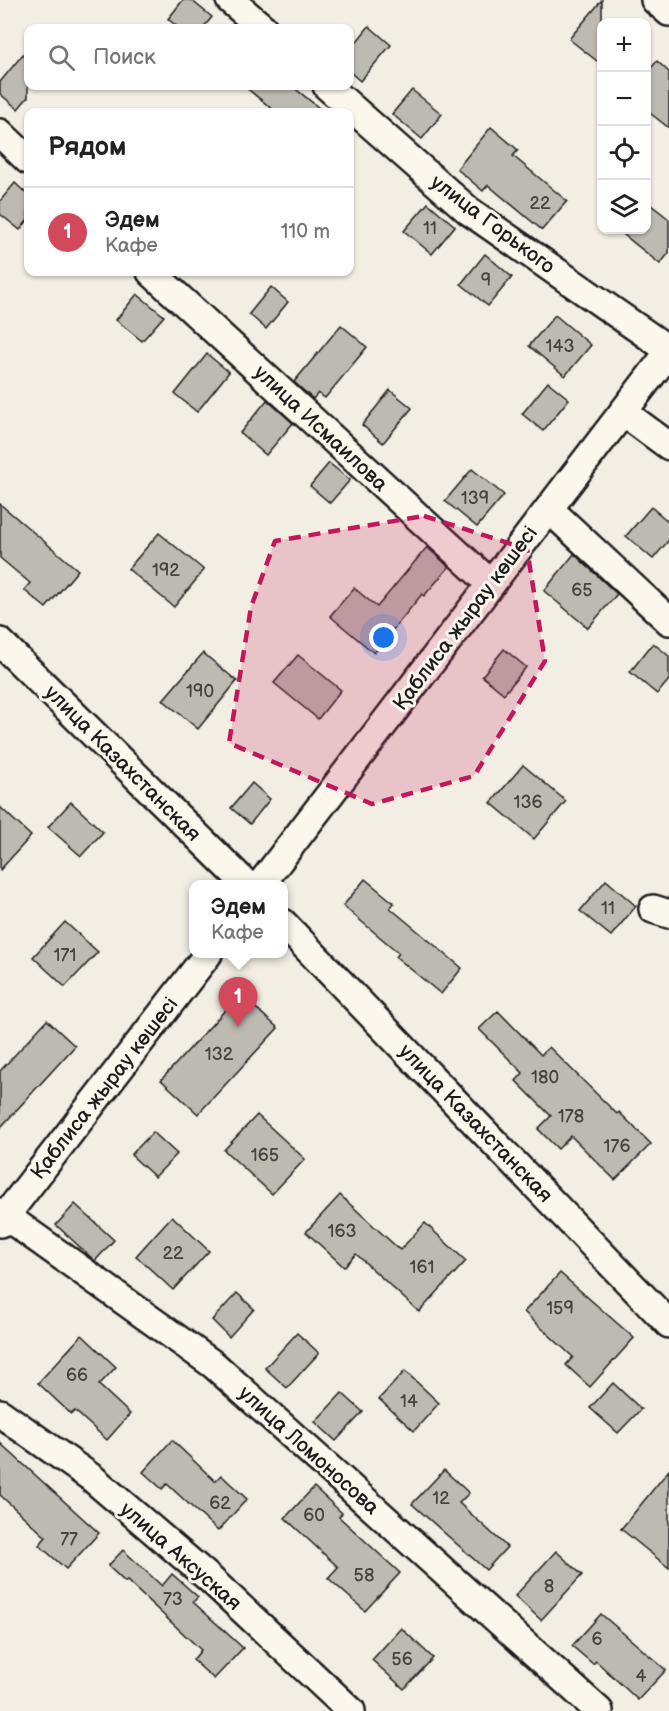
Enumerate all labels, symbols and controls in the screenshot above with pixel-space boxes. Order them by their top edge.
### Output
map controls [597,18,651,234]
button: + [597,18,651,72]
search box [24,24,354,90]
icon: search [45,41,78,74]
text: Поиск [93,44,156,71]
button: − [597,72,651,126]
button: locate [597,126,651,180]
text: Рядом [48,132,126,163]
street label: улица Горького [426,170,560,279]
button: layers [597,180,651,234]
house number: 22 [529,193,551,214]
text: Эдем [105,207,160,234]
house number: 11 [423,218,437,239]
text: 1 [63,220,72,244]
text: 110 m [281,220,330,244]
text: Кафе [105,234,158,258]
house number: 9 [481,270,491,291]
house number: 143 [545,336,575,357]
street label: улица Исмаилова [249,360,393,497]
house number: 139 [461,488,489,509]
street label: Қаблиса жырау көшесі [388,521,543,715]
house number: 192 [152,560,180,581]
house number: 65 [571,580,593,601]
your location [369,623,398,652]
street label: улица Казахстанская [39,680,206,847]
house number: 190 [186,681,214,702]
house number: 136 [513,792,543,813]
popup [189,880,288,958]
text: Эдем [211,894,266,921]
house number: 11 [601,898,615,919]
text: Кафе [211,921,264,945]
house number: 171 [54,945,76,966]
pin: 1 [218,978,258,1027]
street label: Қаблиса жырау көшесі [25,992,183,1184]
street label: улица Казахстанская [393,1039,558,1208]
house number: 132 [205,1044,234,1065]
house number: 180 [531,1067,559,1088]
house number: 178 [558,1106,584,1127]
house number: 176 [604,1136,630,1157]
house number: 165 [251,1145,279,1166]
house number: 163 [327,1221,357,1242]
house number: 22 [162,1243,184,1264]
house number: 161 [410,1257,434,1278]
house number: 159 [546,1298,574,1319]
house number: 66 [66,1365,88,1386]
street label: улица Ломоносова [233,1381,384,1520]
house number: 14 [400,1391,418,1412]
house number: 12 [432,1488,450,1509]
house number: 62 [209,1493,231,1514]
street label: улица Аксуская [115,1497,246,1616]
house number: 60 [303,1505,325,1526]
house number: 77 [60,1529,78,1550]
house number: 58 [354,1565,374,1586]
house number: 8 [544,1576,554,1597]
house number: 73 [163,1589,183,1610]
house number: 6 [592,1629,603,1650]
house number: 56 [391,1649,413,1670]
house number: 4 [636,1666,647,1687]

